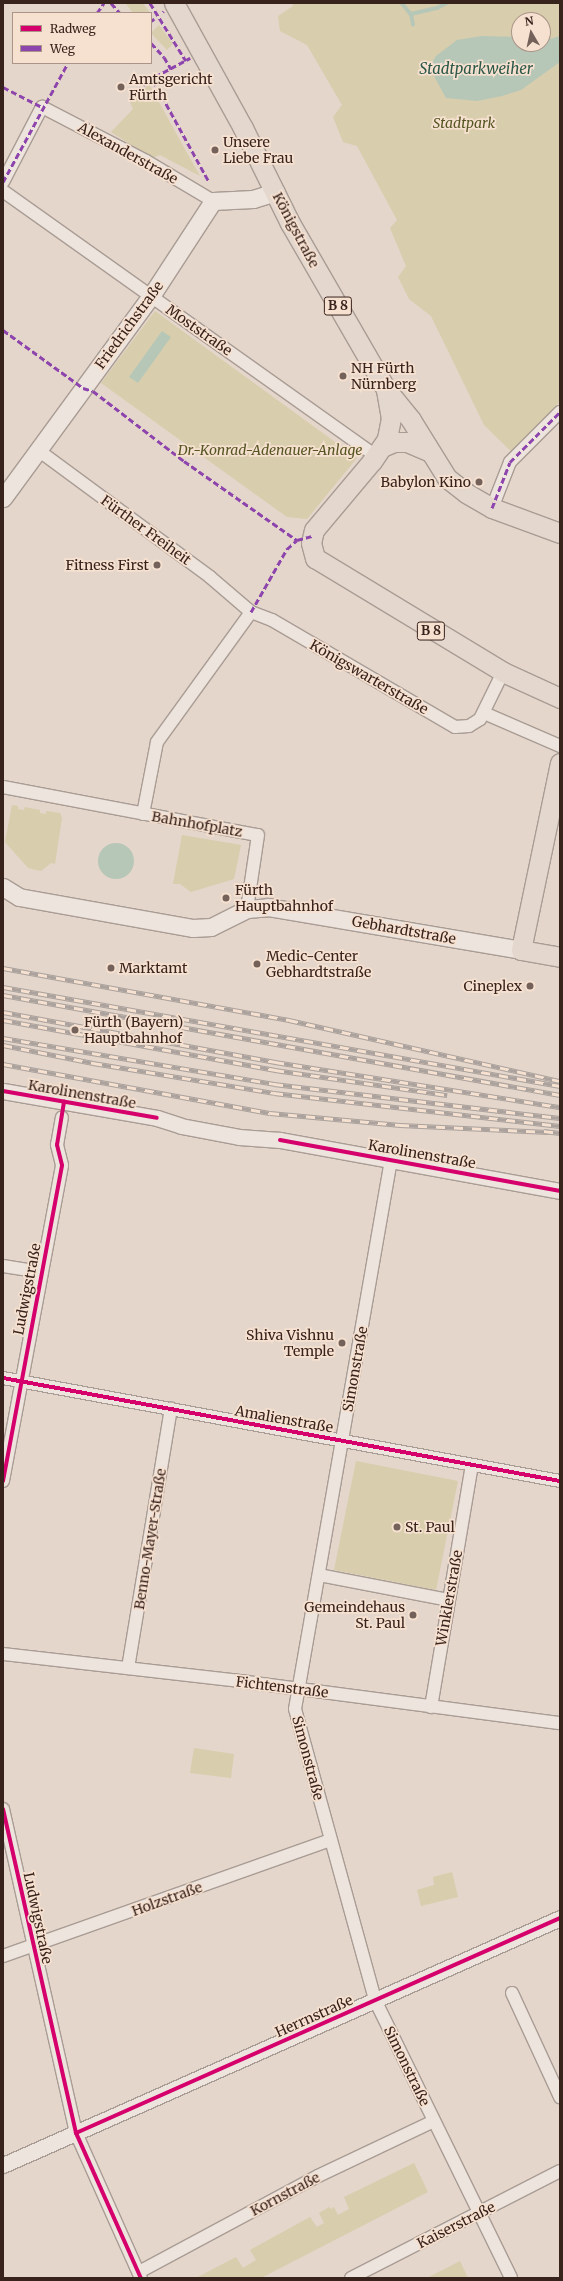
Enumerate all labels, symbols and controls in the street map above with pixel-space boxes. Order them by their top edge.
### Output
legend [12,12,152,64]
north arrow [511,12,551,52]
text: N [524,14,535,29]
text: Radweg [50,21,96,36]
text: Weg [50,41,75,56]
water label: Stadtparkweiher [419,60,533,78]
place label: Amtsgericht Fürth [129,71,213,104]
marker: Amtsgericht Fürth [116,82,126,92]
park label: Stadtpark [433,115,495,131]
street label: Alexanderstraße [75,119,181,187]
place label: Unsere Liebe Frau [223,134,293,166]
marker: Unsere Liebe Frau [210,145,220,155]
street label: Königstraße [269,190,323,270]
street label: Friedrichstraße [91,278,167,372]
road number: B 8 [323,295,353,317]
street label: Moststraße [163,301,235,359]
place label: NH Fürth Nürnberg [351,360,416,392]
marker: NH Fürth Nürnberg [338,371,348,381]
park label: Dr.-Konrad-Adenauer-Anlage [178,442,362,458]
place label: Babylon Kino [381,474,471,490]
marker: Babylon Kino [474,477,484,487]
street label: Fürther Freiheit [98,492,194,568]
place label: Fitness First [66,557,149,573]
marker: Fitness First [152,560,162,570]
road number: B 8 [416,620,446,642]
street label: Königswarterstraße [307,636,431,718]
street label: Bahnhofplatz [150,808,244,840]
place label: Fürth Hauptbahnhof [235,882,333,914]
marker: Fürth Hauptbahnhof [220,892,232,904]
street label: Gebhardtstraße [351,913,457,947]
place label: Medic-Center Gebhardtstraße [266,948,371,980]
marker: Medic-Center Gebhardtstraße [251,958,263,970]
place label: Marktamt [119,960,187,976]
marker: Marktamt [106,963,116,973]
place label: Cineplex [464,978,522,994]
marker: Cineplex [525,981,535,991]
place label: Fürth (Bayern) Hauptbahnhof [84,1014,183,1046]
marker: Fürth (Bayern) Hauptbahnhof [69,1024,81,1036]
street label: Karolinenstraße [27,1076,137,1112]
street label: Karolinenstraße [367,1136,477,1172]
street label: Ludwigstraße [10,1242,44,1336]
street label: Simonstraße [339,1325,371,1413]
place label: Shiva Vishnu Temple [246,1327,334,1360]
marker: Shiva Vishnu Temple [337,1338,347,1348]
street label: Amalienstraße [234,1402,334,1436]
street label: Benno-Mayer-Straße [131,1467,169,1611]
place label: St. Paul [405,1519,455,1535]
marker: St. Paul [392,1522,402,1532]
street label: Winklerstraße [432,1549,466,1647]
place label: Gemeindehaus St. Paul [304,1599,405,1632]
marker: Gemeindehaus St. Paul [408,1610,418,1620]
street label: Fichtenstraße [235,1673,329,1701]
street label: Simonstraße [289,1714,327,1802]
street label: Ludwigstraße [20,1871,56,1965]
street label: Holzstraße [129,1878,205,1920]
street label: Herrnstraße [273,1991,355,2041]
street label: Simonstraße [380,2023,434,2109]
street label: Kornstraße [247,2169,323,2219]
street label: Kaiserstraße [414,2198,498,2252]

